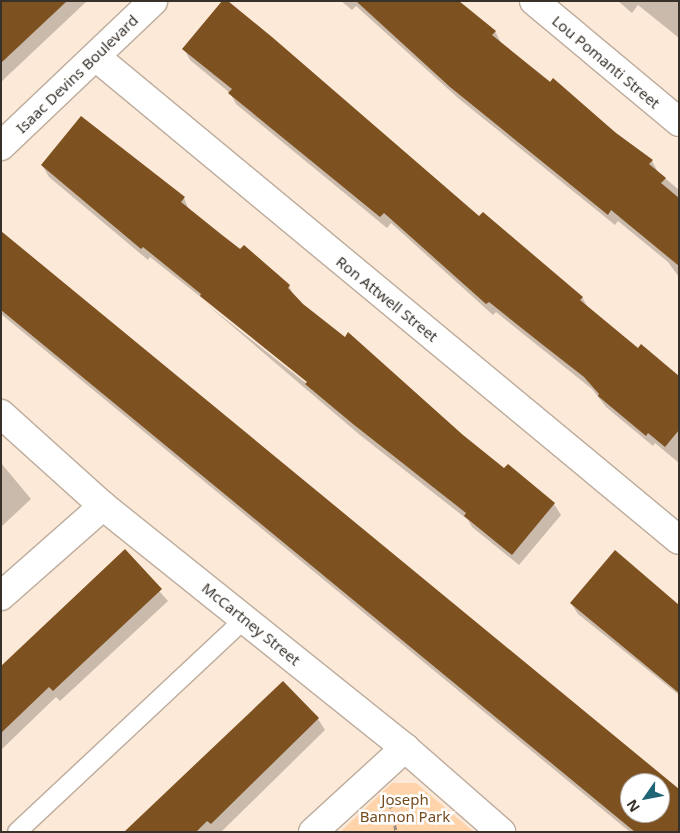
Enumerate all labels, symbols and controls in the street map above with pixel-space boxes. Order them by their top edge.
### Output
street label: Isaac Devins Boulevard [12,11,142,137]
street label: Lou Pomanti Street [548,12,664,112]
street label: Ron Attwell Street [332,252,442,346]
street label: McCartney Street [198,579,304,669]
north arrow [620,773,670,823]
park label: Joseph Bannon Park [360,790,450,825]
text: N [622,796,644,816]

